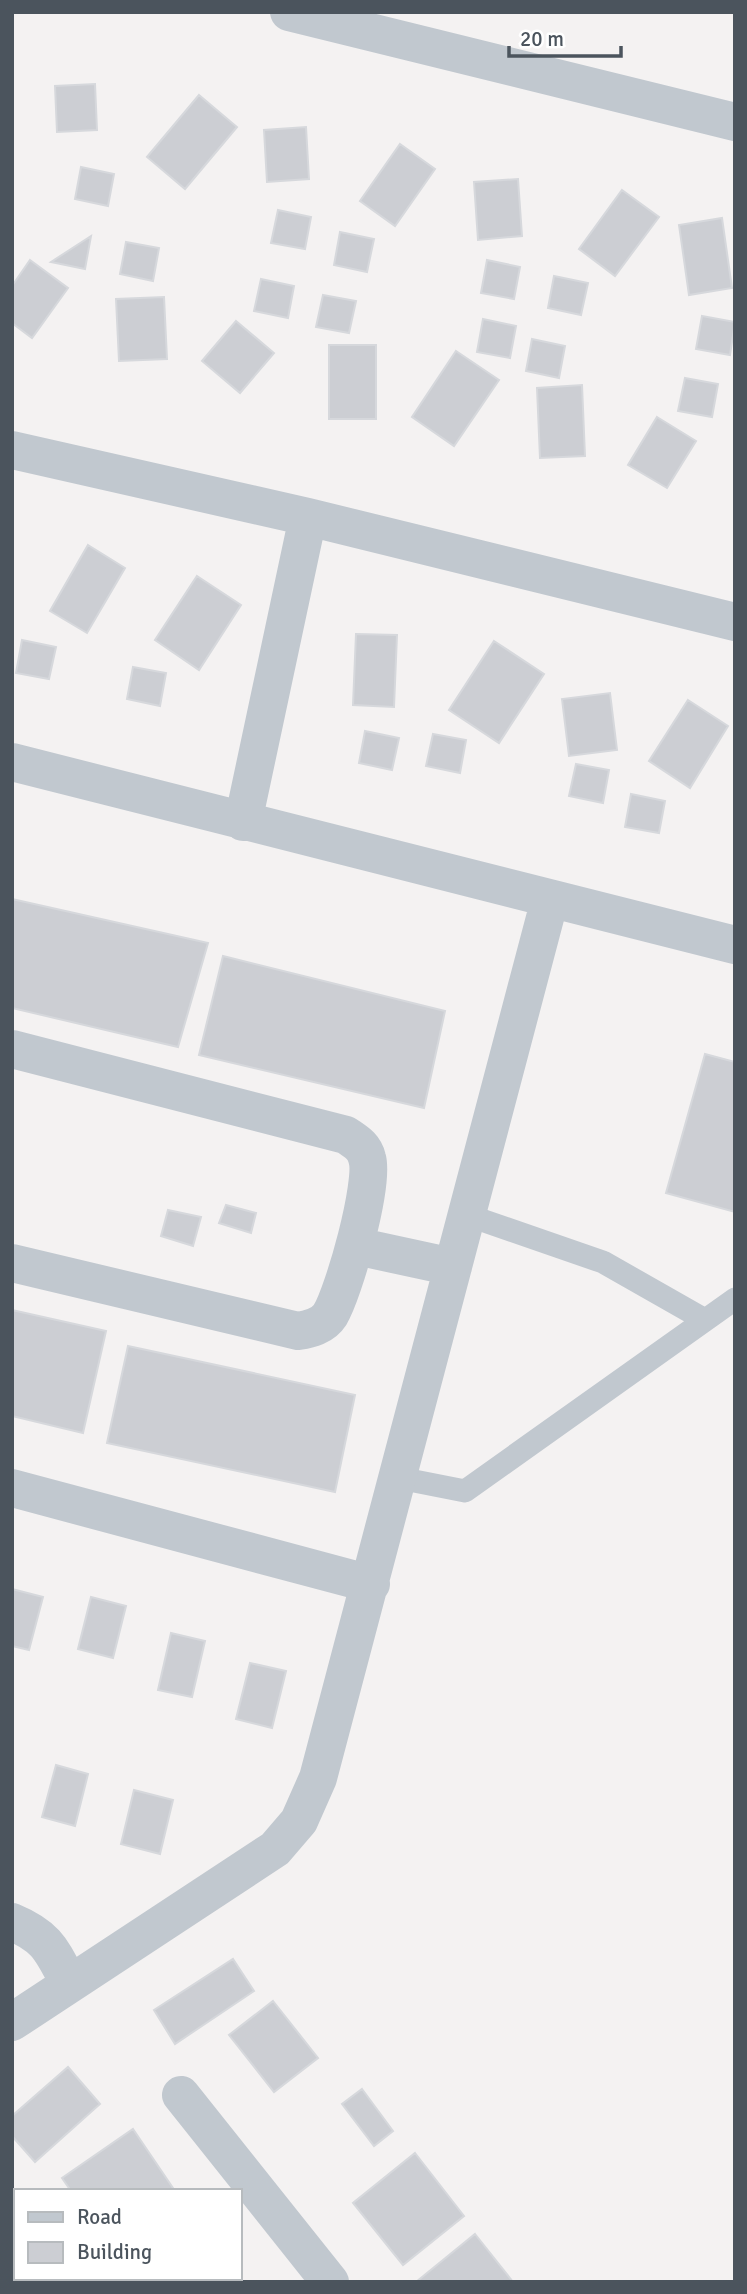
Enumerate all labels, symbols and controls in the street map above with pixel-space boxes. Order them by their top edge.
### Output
scale bar [509,14,621,58]
text: 20 m [520,26,564,52]
legend [14,2189,242,2280]
text: Road [77,2204,122,2230]
text: Building [77,2239,152,2265]

